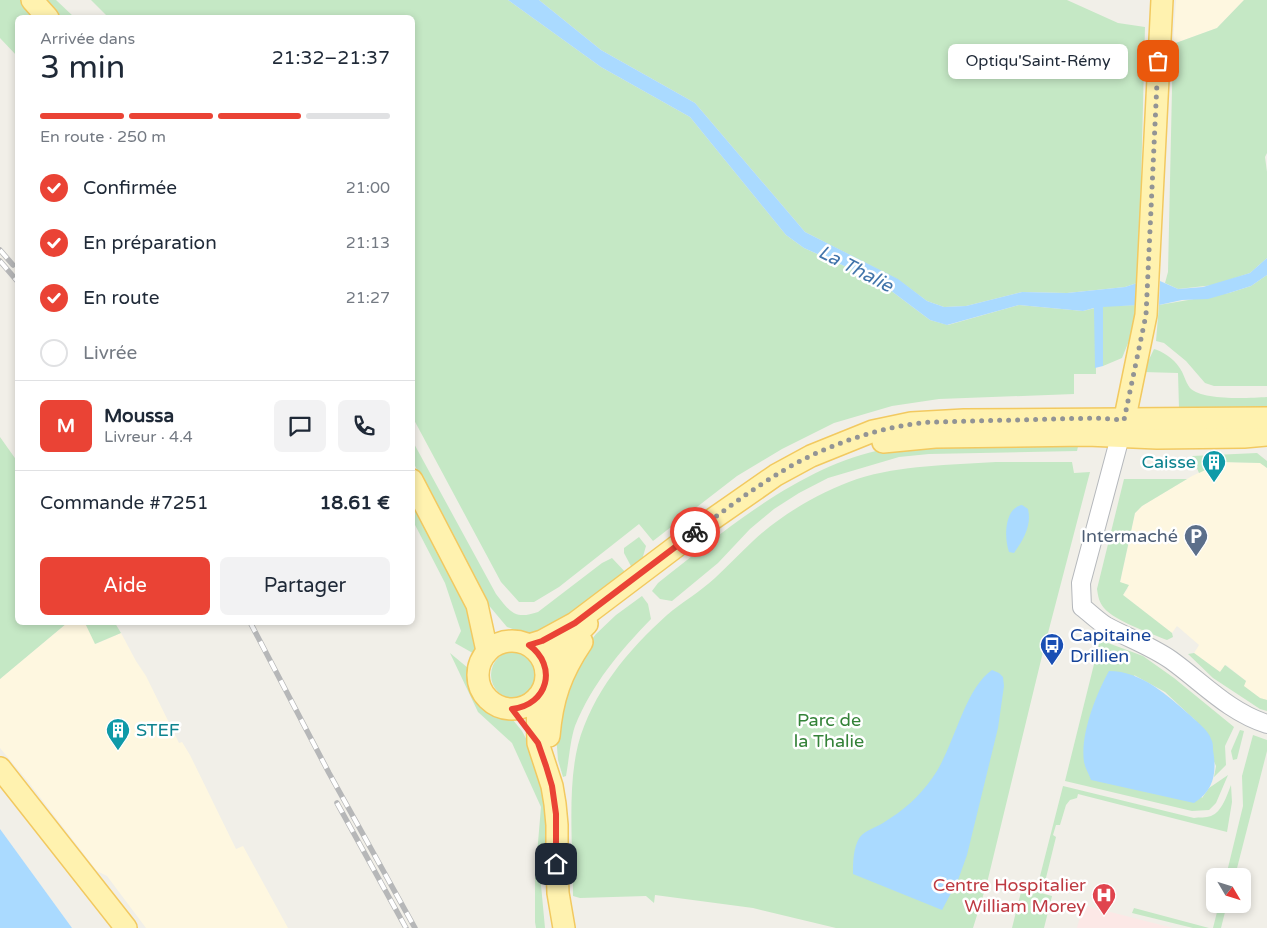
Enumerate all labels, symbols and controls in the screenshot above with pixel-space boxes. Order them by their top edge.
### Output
text: Arrivée dans [40,29,135,49]
pin [1137,40,1179,82]
callout: Optiqu'Saint-Rémy [948,44,1128,78]
text: 21:32–21:37 [272,47,390,69]
icon: bag [1144,47,1172,75]
text: 3 min [40,49,125,87]
text: Optiqu'Saint-Rémy [966,51,1110,71]
text: En route · 250 m [40,127,166,147]
icon: check [40,174,68,202]
text: Confirmée [83,177,177,199]
text: 21:00 [346,178,390,198]
icon: check [40,229,68,257]
text: En préparation [83,232,217,254]
text: 21:13 [346,233,390,253]
water label: La Thalie [815,241,898,298]
icon: check [40,284,68,312]
text: En route [83,287,160,309]
text: 21:27 [346,288,390,308]
text: Livrée [83,342,137,364]
button: chat [274,400,326,452]
button: phone [338,400,390,452]
text: Moussa [104,405,174,427]
text: M [57,415,75,437]
text: Livreur · 4.4 [104,427,193,447]
building icon: Caisse [1201,449,1227,483]
place label: Caisse [1141,451,1196,473]
text: Commande #7251 [40,492,209,514]
text: 18.61 € [319,492,390,514]
courier [670,507,720,557]
icon: bike [681,518,709,546]
parking icon: Intermaché [1183,523,1209,557]
place label: Intermaché [1081,525,1178,547]
button: Aide [40,557,210,615]
button: Partager [220,557,390,615]
place label: Capitaine Drillien [1070,624,1151,667]
bus stop icon: Capitaine Drillien [1039,632,1065,666]
park label: Parc de la Thalie [794,709,864,752]
building icon: STEF [105,717,131,751]
place label: STEF [136,719,180,741]
pin [535,843,577,885]
icon: home [542,850,570,878]
north arrow [1206,868,1251,912]
map controls [1206,868,1251,913]
place label: Centre Hospitalier William Morey [933,874,1086,917]
hospital icon: Centre Hospitalier William Morey [1091,882,1117,916]

